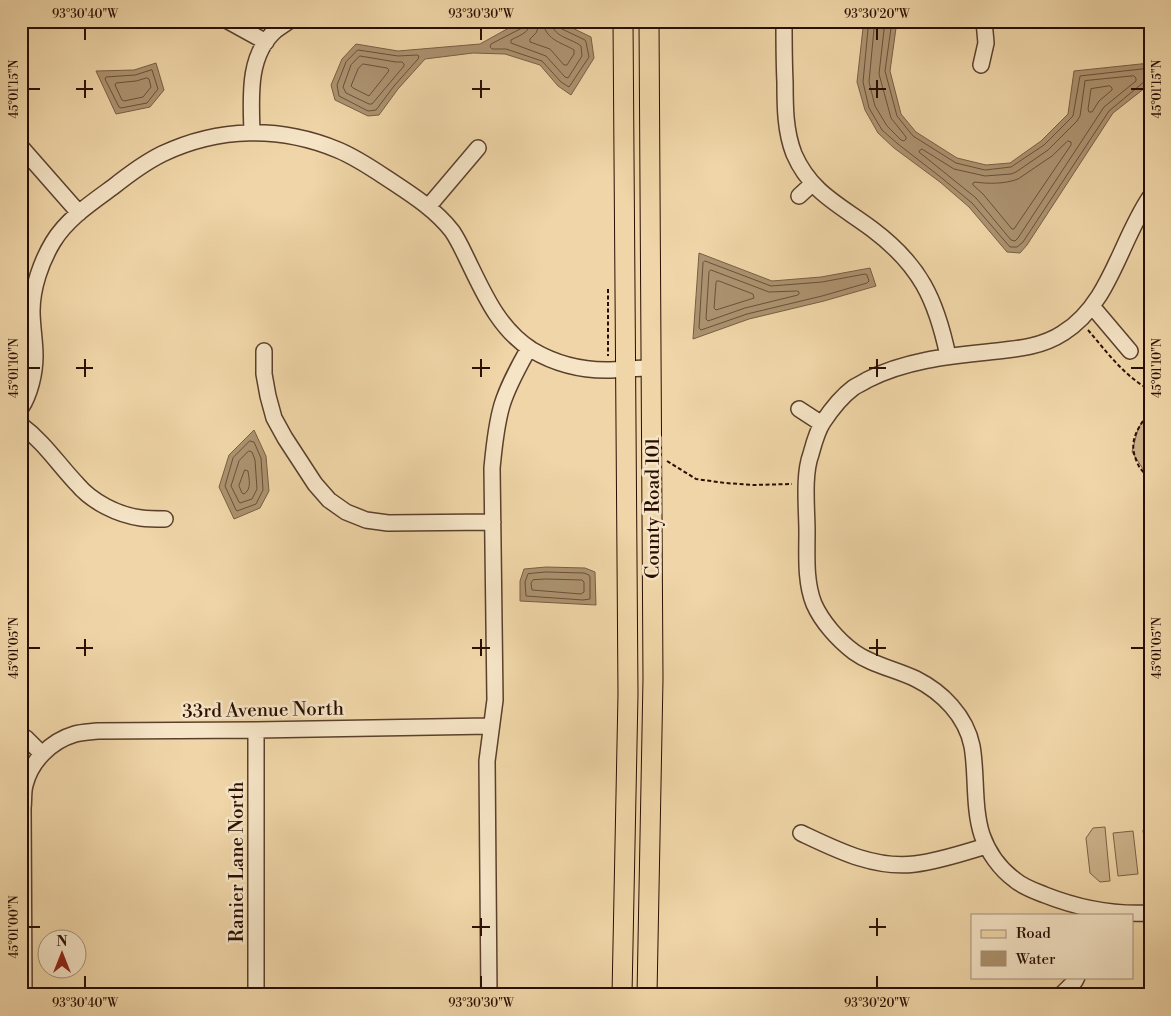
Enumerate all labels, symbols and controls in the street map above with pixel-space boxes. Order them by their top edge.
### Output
text: 93°30'40"W [52,7,119,22]
text: 93°30'30"W [448,7,515,22]
text: 93°30'20"W [844,7,911,22]
text: 45°01'15"N [7,59,22,119]
text: 45°01'15"N [1150,59,1165,119]
text: 45°01'10"N [7,338,22,398]
text: 45°01'10"N [1150,338,1165,398]
street label: County Road 101 [641,437,665,579]
text: 45°01'05"N [7,617,22,679]
text: 45°01'05"N [1150,617,1165,679]
street label: 33rd Avenue North [182,697,344,723]
street label: Ranier Lane North [225,781,249,943]
text: 45°01'00"N [7,895,22,959]
legend [971,914,1134,978]
text: Road [1016,924,1051,943]
north arrow [38,928,88,978]
text: N [56,933,68,951]
text: Water [1015,950,1056,969]
text: 93°30'40"W [52,996,119,1011]
text: 93°30'30"W [448,996,515,1011]
text: 93°30'20"W [844,996,911,1011]

